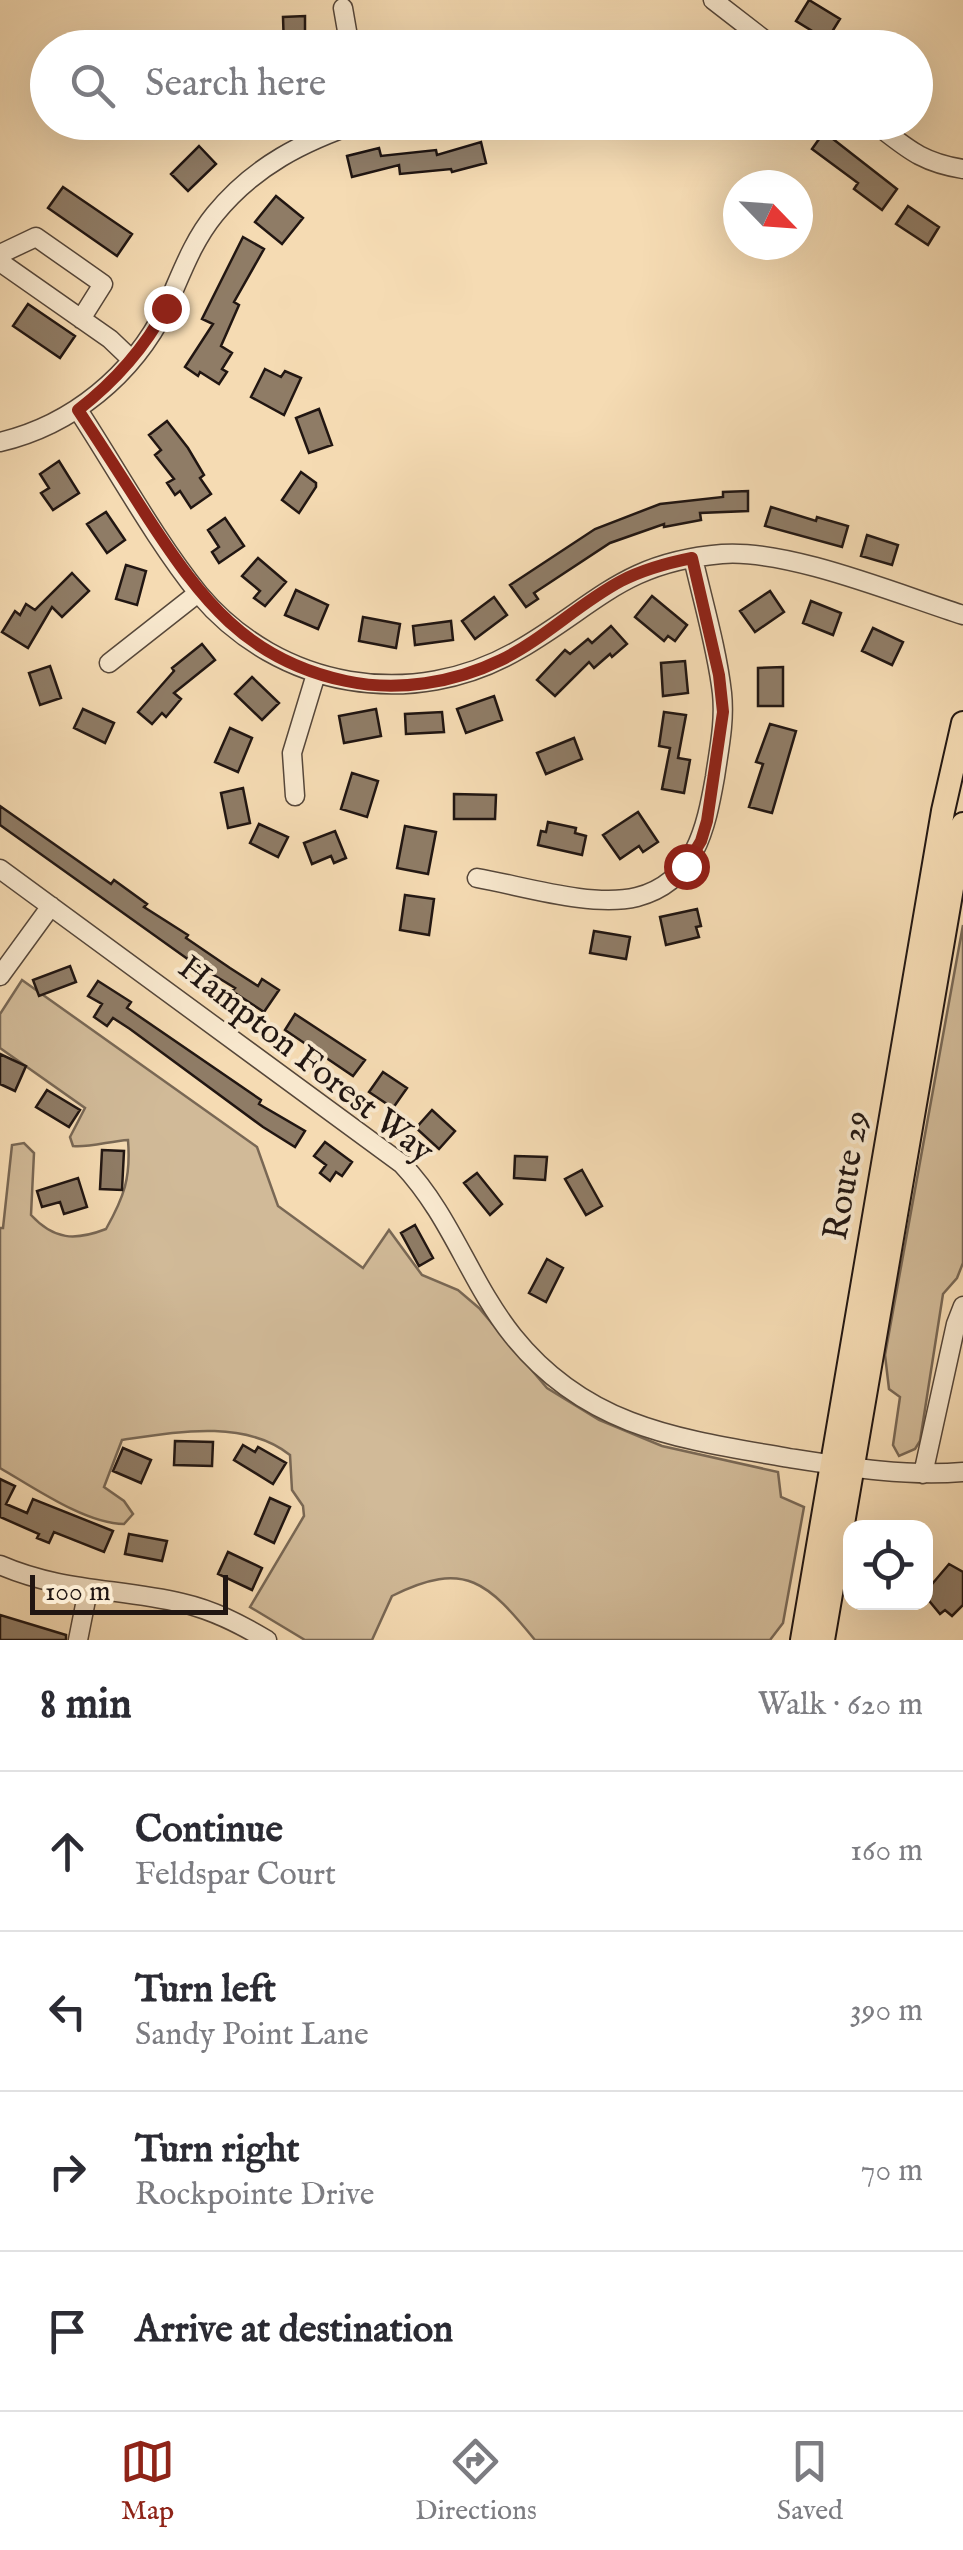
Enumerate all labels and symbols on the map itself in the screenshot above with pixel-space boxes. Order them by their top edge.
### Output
north arrow [723,170,813,260]
route end [144,286,190,332]
route start [664,844,710,890]
street label: Hampton Forest Way [168,946,443,1174]
street label: Route 29 [814,1107,881,1244]
scale bar [30,1570,228,1614]

